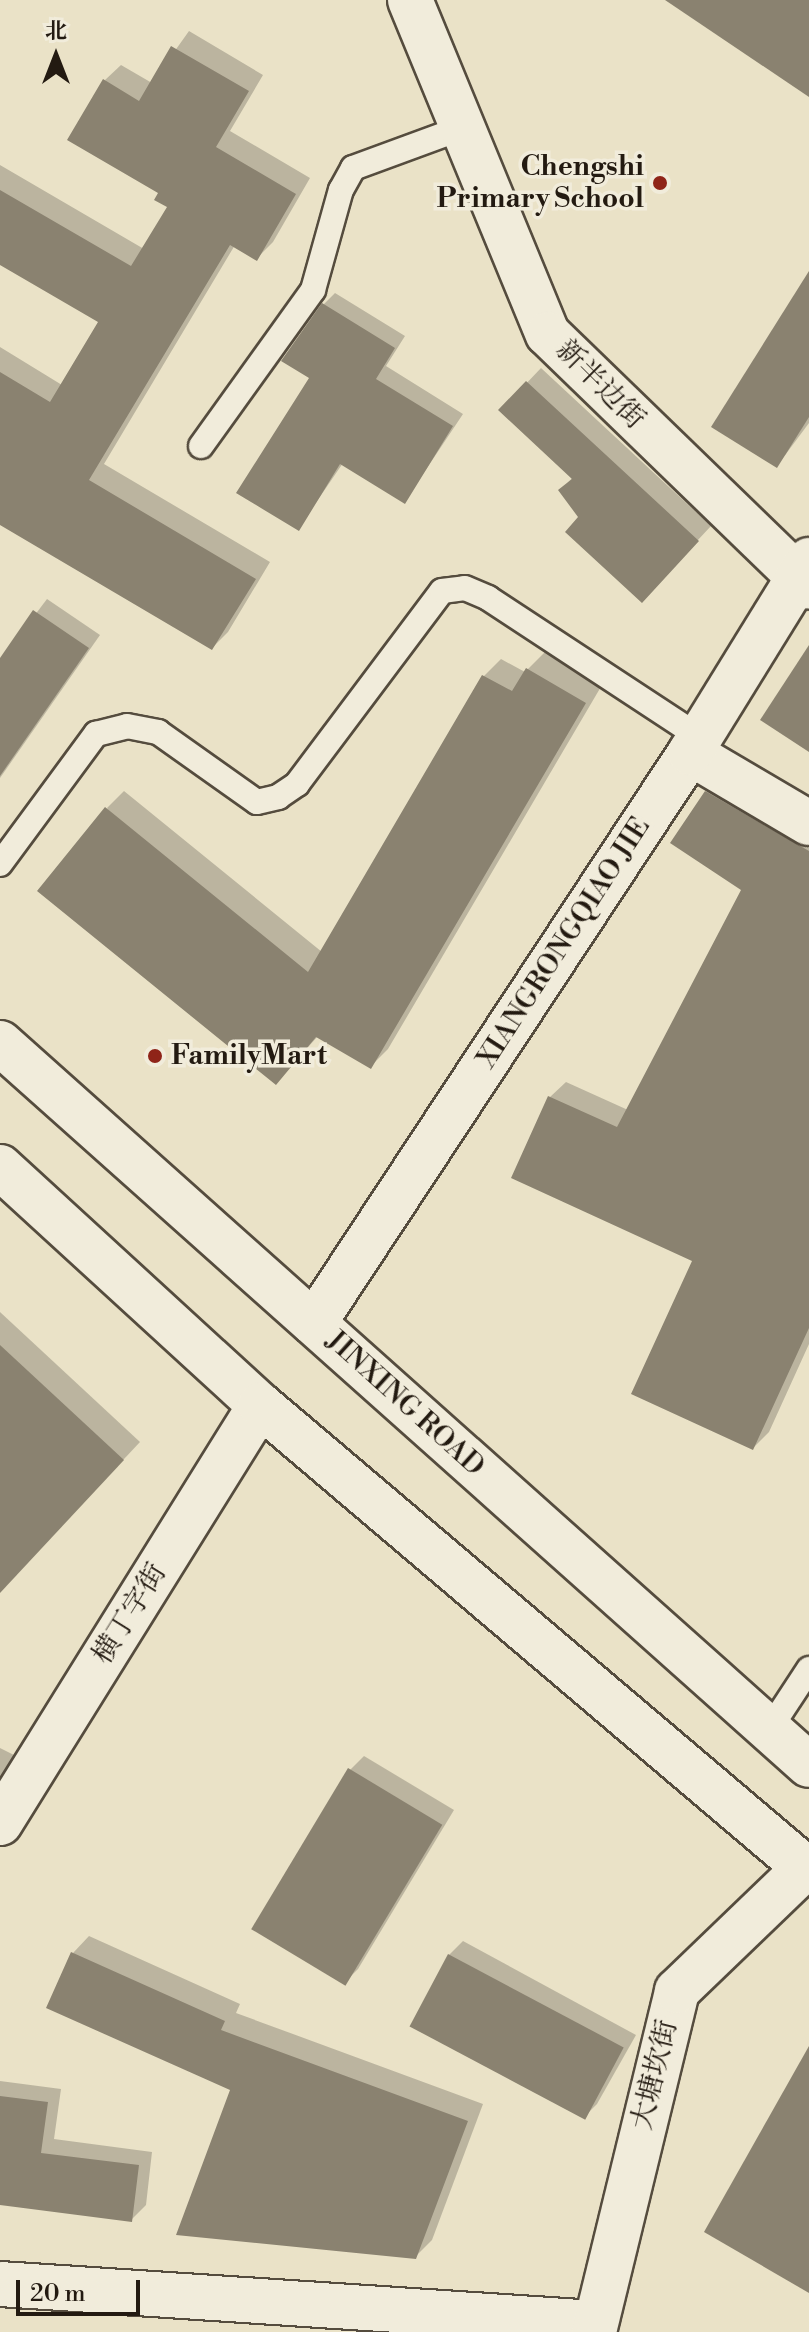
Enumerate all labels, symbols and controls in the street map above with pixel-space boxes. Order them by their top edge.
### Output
north arrow [16,16,96,96]
text: 北 [45,18,67,45]
place label: Chengshi Primary School [436,150,644,216]
marker: Chengshi Primary School [651,174,669,192]
street label: 新半边街 [549,334,651,436]
street label: XIANGRONGQIAO JIE [470,811,658,1075]
place label: FamilyMart [171,1039,327,1073]
marker: FamilyMart [146,1047,164,1065]
street label: JINXING ROAD [319,1324,491,1484]
street label: 横丁字街 [86,1558,174,1670]
street label: 大塘坎街 [625,2017,685,2133]
scale bar [20,2264,144,2314]
text: 20 m [30,2279,86,2309]

